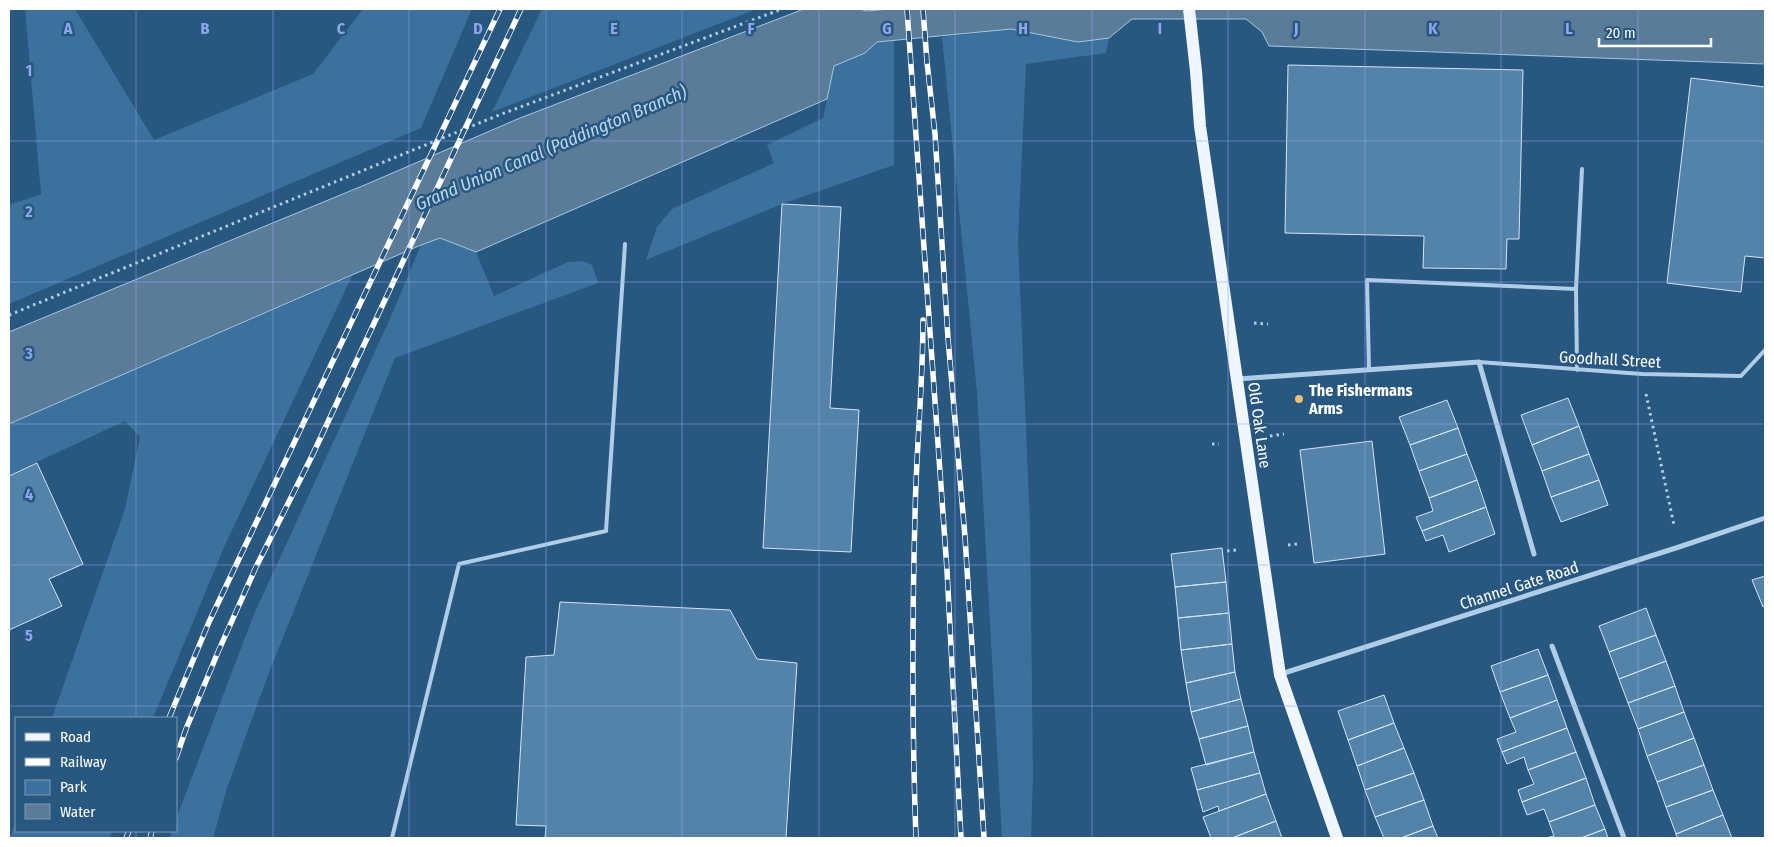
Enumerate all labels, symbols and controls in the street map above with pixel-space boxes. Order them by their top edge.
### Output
scale bar [1599,15,1712,47]
text: A [63,19,73,38]
text: B [201,19,210,38]
text: C [337,19,346,38]
text: D [473,19,483,38]
text: E [610,19,618,38]
text: F [747,19,755,38]
text: G [882,19,892,38]
text: H [1018,19,1028,38]
text: I [1158,19,1162,38]
text: J [1293,19,1298,38]
text: K [1428,19,1438,38]
text: L [1565,19,1573,38]
text: 20 m [1606,24,1636,42]
text: 1 [26,61,32,80]
water label: Grand Union Canal (Paddington Branch) [412,81,690,215]
text: 2 [24,202,33,221]
text: 3 [24,344,33,363]
street label: Goodhall Street [1558,347,1662,372]
street label: Old Oak Lane [1244,381,1275,469]
place label: The Fishermans Arms [1308,381,1412,418]
marker: The Fishermans Arms [1293,393,1305,405]
text: 4 [25,485,33,504]
street label: Channel Gate Road [1457,557,1581,614]
text: 5 [25,626,33,645]
legend [15,717,178,832]
text: Road [60,728,91,746]
text: Railway [60,753,107,771]
text: Park [60,778,87,796]
text: Water [60,803,96,821]

